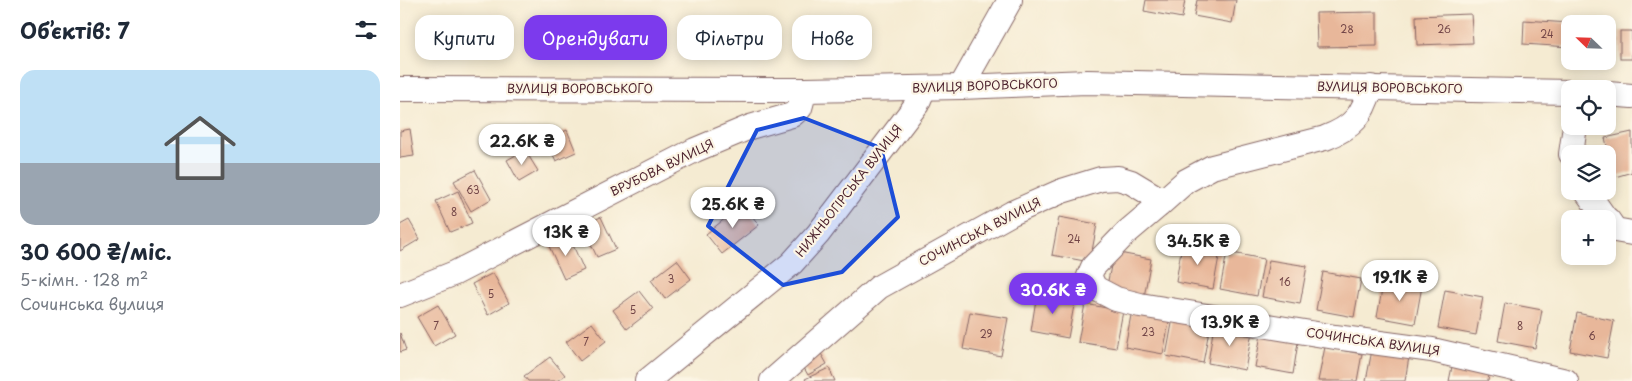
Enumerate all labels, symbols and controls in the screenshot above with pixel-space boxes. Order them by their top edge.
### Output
text: Об’єктів: 7 [20,14,130,46]
chip: Купити [415,15,514,60]
chip: Орендувати [524,15,667,60]
chip: Фільтри [677,15,782,60]
chip: Нове [792,15,872,60]
north arrow [1561,15,1616,70]
map controls [1561,15,1616,265]
icon: filters [352,16,380,44]
house number: 28 [1340,21,1354,36]
house number: 26 [1437,21,1451,36]
house number: 24 [1540,26,1554,41]
street label: ВУЛИЦЯ ВОРОВСЬКОГО [912,73,1058,97]
street label: ВУЛИЦЯ ВОРОВСЬКОГО [1317,77,1463,97]
street label: ВУЛИЦЯ ВОРОВСЬКОГО [507,79,653,97]
button: locate [1561,80,1616,135]
icon: home [155,103,245,193]
street label: НИЖНЬОГІРСЬКА ВУЛИЦЯ [791,120,906,261]
pin: 22.6K ₴ [476,124,568,166]
text: 22.6K ₴ [490,128,554,152]
street label: ВРУБОВА ВУЛИЦЯ [607,134,717,200]
button: layers [1561,145,1616,200]
house number: 63 [466,182,480,197]
pin: 25.6K ₴ [687,186,779,229]
text: 25.6K ₴ [701,191,765,215]
street label: СОЧИНСЬКА ВУЛИЦЯ [915,192,1044,270]
house number: 8 [451,204,457,219]
button: + [1561,210,1616,265]
pin: 13K ₴ [531,214,601,257]
text: 13K ₴ [543,219,589,243]
pin: 34.5K ₴ [1152,224,1244,266]
text: 34.5K ₴ [1166,228,1230,252]
house number: 24 [1067,231,1081,246]
text: 30 600 ₴/міс. [20,235,172,267]
pin: 19.1K ₴ [1354,260,1446,302]
text: 19.1K ₴ [1372,264,1428,288]
text: 5-кімн. · 128 m² [20,267,148,291]
house number: 3 [668,271,674,286]
pin: 30.6K ₴ [1007,272,1099,315]
house number: 16 [1279,274,1291,289]
text: 30.6K ₴ [1020,277,1086,301]
house number: 5 [488,286,494,301]
text: Сочинська вулиця [20,291,164,315]
house number: 5 [630,302,636,317]
pin: 13.9K ₴ [1184,304,1276,347]
text: 13.9K ₴ [1201,309,1259,333]
house number: 7 [433,318,439,333]
house number: 8 [1517,318,1523,333]
street label: СОЧИНСЬКА ВУЛИЦЯ [1305,323,1441,359]
house number: 23 [1141,324,1155,339]
house number: 29 [980,326,993,341]
house number: 6 [1588,328,1596,343]
house number: 7 [583,334,589,349]

